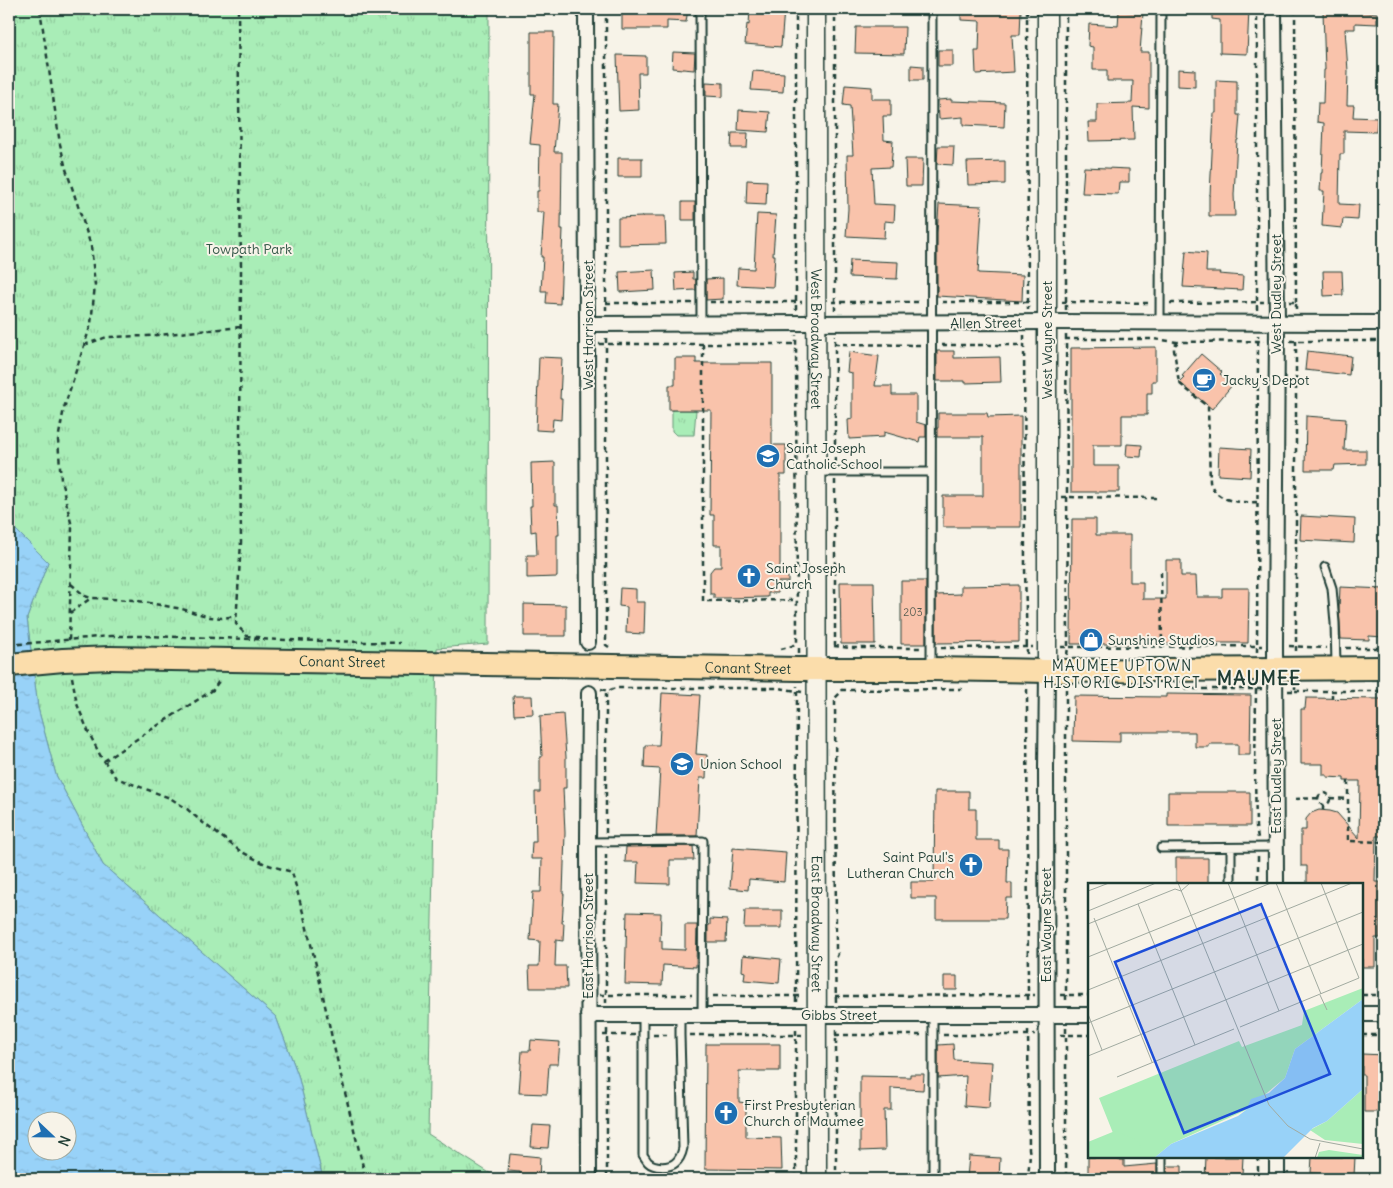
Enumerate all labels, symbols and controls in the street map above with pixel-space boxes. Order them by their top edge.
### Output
street label: West Dudley Street [1267,234,1285,354]
park label: Towpath Park [206,240,292,258]
street label: West Harrison Street [579,260,597,390]
street label: West Broadway Street [807,269,825,410]
street label: West Wayne Street [1038,280,1056,399]
street label: Allen Street [950,313,1022,333]
cafe icon: Jacky's Depot [1191,367,1217,393]
place label: Jacky's Depot [1222,371,1310,389]
place label: Saint Joseph Catholic School [786,439,882,473]
school or university icon: Saint Joseph Catholic School [755,443,781,469]
place label: Saint Joseph Church [766,559,846,593]
church icon: Saint Joseph Church [736,563,762,589]
house number: 203 [903,605,923,619]
shop icon: Sunshine Studios [1078,627,1104,653]
place label: Sunshine Studios [1108,631,1215,649]
street label: Conant Street [299,652,386,671]
district label: MAUMEE UPTOWN HISTORIC DISTRICT [1043,656,1201,692]
street label: Conant Street [705,659,792,678]
district label: MAUMEE [1217,666,1301,690]
street label: East Dudley Street [1267,718,1285,834]
school or university icon: Union School [669,751,695,777]
place label: Union School [700,755,782,773]
place label: Saint Paul's Lutheran Church [847,848,954,882]
church icon: Saint Paul's Lutheran Church [958,852,984,878]
street label: East Broadway Street [808,856,826,993]
street label: East Wayne Street [1037,867,1055,982]
street label: East Harrison Street [579,873,597,999]
inset map [1088,883,1363,1158]
street label: Gibbs Street [801,1006,877,1024]
place label: First Presbyterian Church of Maumee [744,1096,864,1130]
church icon: First Presbyterian Church of Maumee [713,1100,739,1126]
north arrow [28,1110,78,1160]
text: N [54,1133,74,1149]

